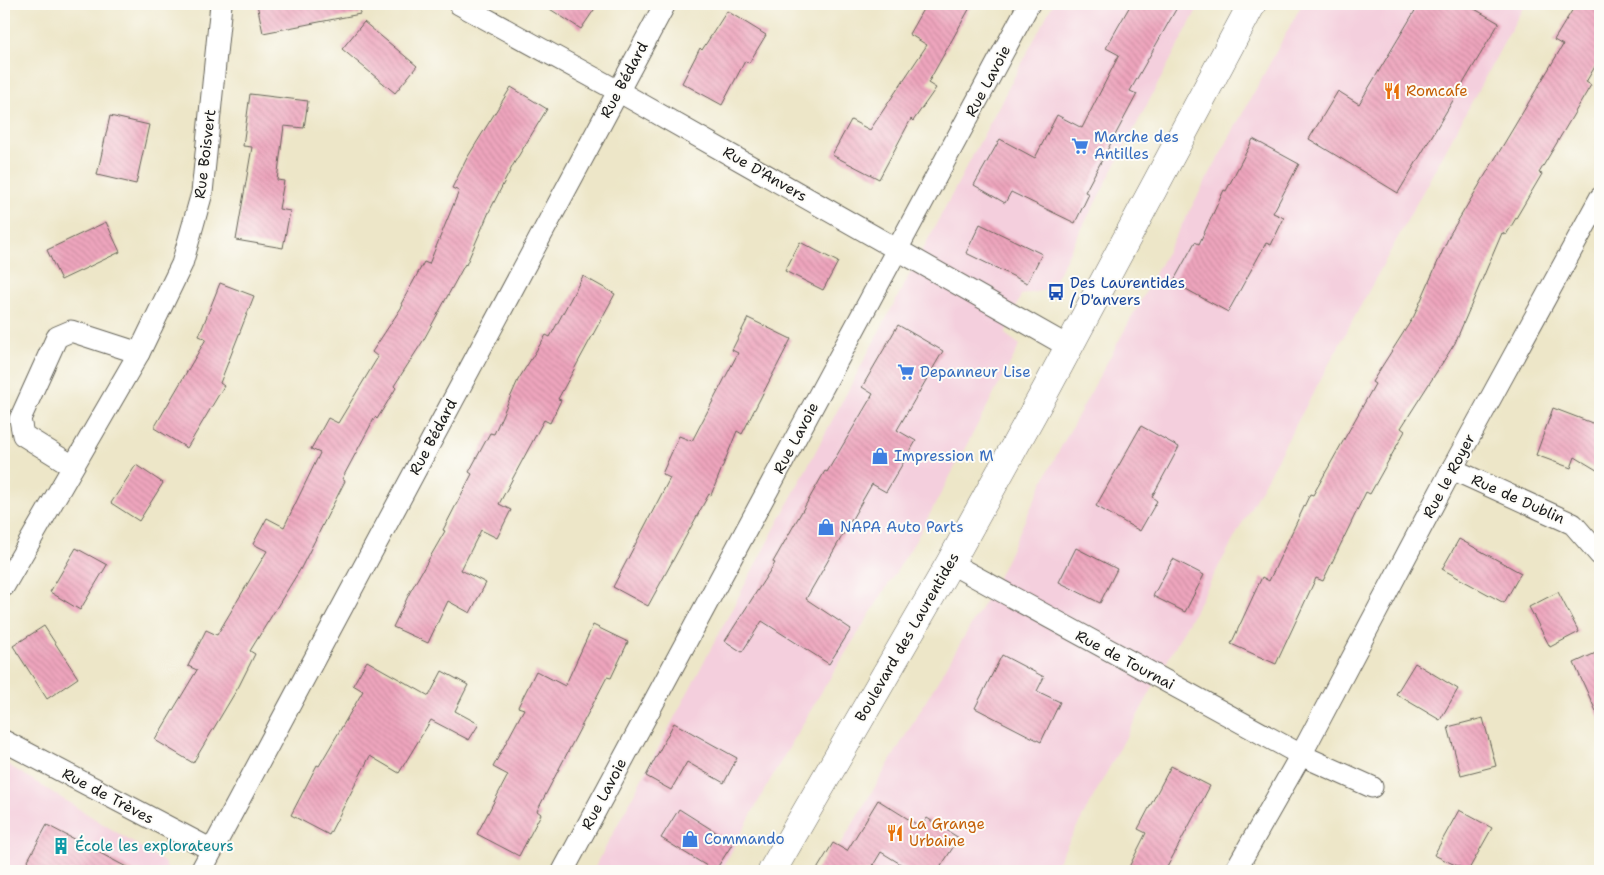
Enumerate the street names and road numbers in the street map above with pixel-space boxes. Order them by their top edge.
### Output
street label: Rue Bédard [595,38,653,122]
street label: Rue Lavoie [961,42,1015,120]
street label: Rue Boisvert [190,108,220,200]
street label: Rue D'Anvers [719,142,811,206]
street label: Rue Bédard [404,395,462,479]
street label: Rue Lavoie [769,399,823,477]
street label: Rue le Royer [1418,430,1480,522]
street label: Rue de Dublin [1468,470,1568,528]
street label: Boulevard des Laurentides [850,549,964,725]
street label: Rue de Tournai [1072,625,1178,695]
street label: Rue Lavoie [577,755,631,833]
street label: Rue de Trèves [59,763,157,829]

